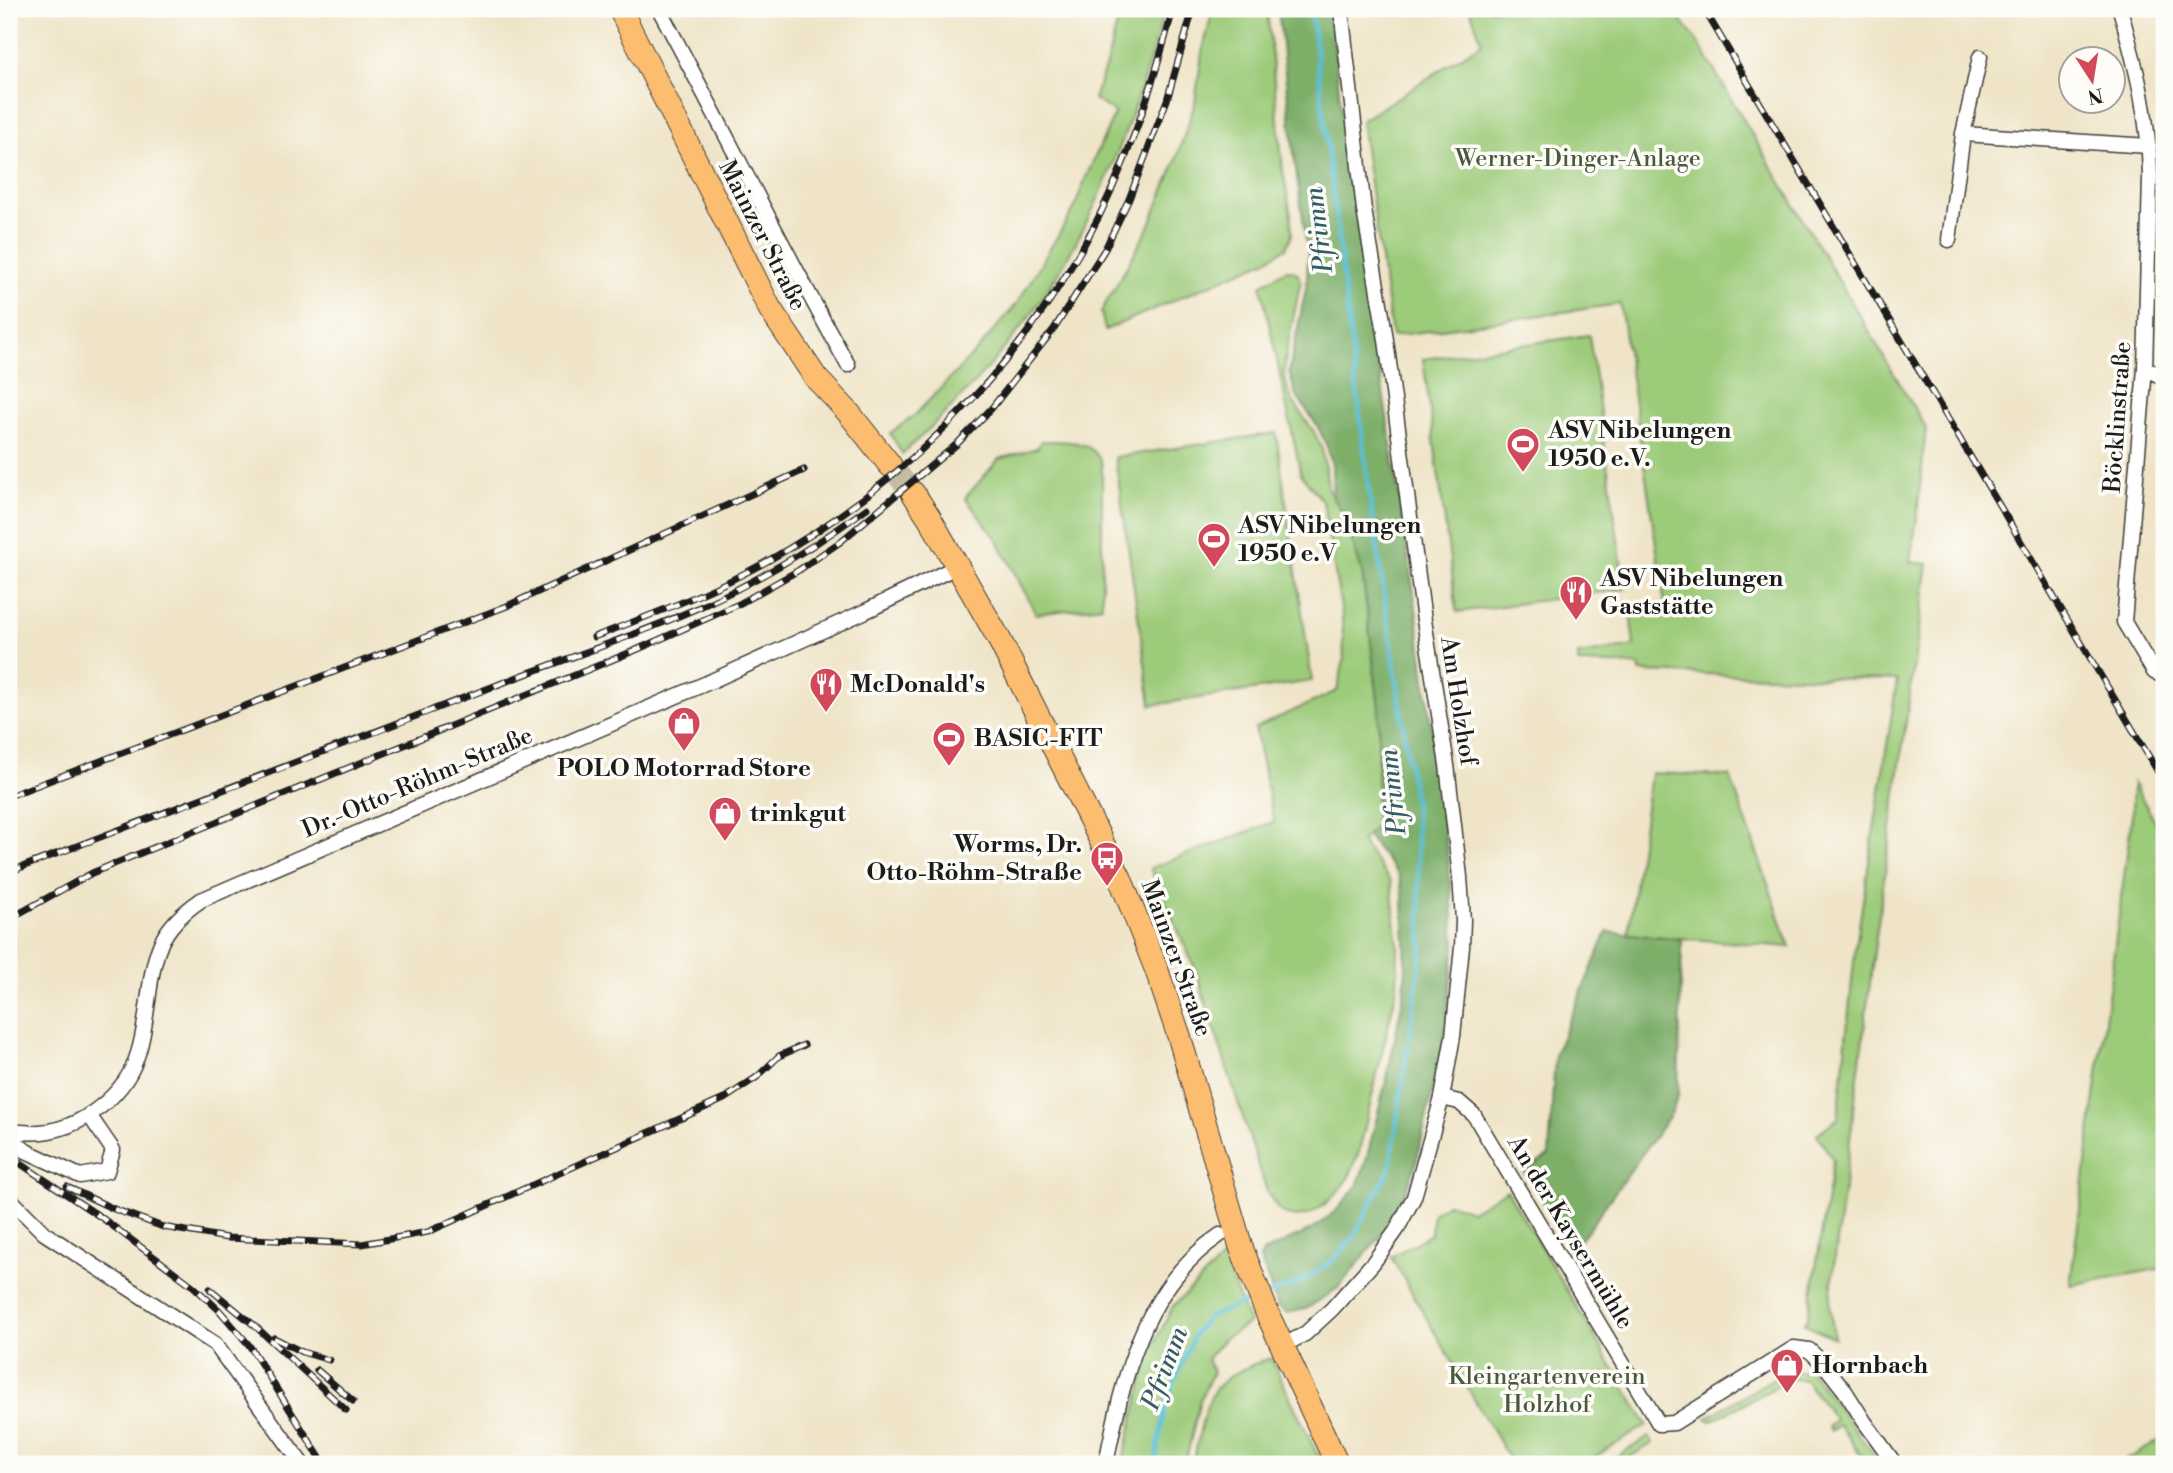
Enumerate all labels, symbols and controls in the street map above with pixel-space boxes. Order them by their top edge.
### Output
north arrow [2058,46,2128,116]
text: N [2085,82,2105,109]
park label: Werner-Dinger-Anlage [1454,144,1701,174]
street label: Mainzer Straße [711,155,813,316]
water label: Pfrimm [1298,184,1340,276]
street label: Böcklinstraße [2098,340,2138,495]
place label: ASV Nibelungen 1950 e.V. [1547,416,1732,474]
sports icon: ASV Nibelungen 1950 e.V. [1504,425,1542,474]
place label: ASV Nibelungen 1950 e.V [1237,511,1422,569]
sports icon: ASV Nibelungen 1950 e.V [1195,520,1233,569]
place label: ASV Nibelungen Gaststätte [1599,564,1784,622]
restaurant icon: ASV Nibelungen Gaststätte [1557,573,1595,622]
street label: Am Holzhof [1433,634,1483,769]
restaurant icon: McDonald's [807,665,845,714]
place label: McDonald's [850,670,985,700]
shop icon: POLO Motorrad Store [665,704,703,753]
sports icon: BASIC-FIT [930,719,968,768]
street label: Dr.-Otto-Röhm-Straße [298,721,537,845]
place label: BASIC-FIT [974,724,1103,754]
water label: Pfrimm [1372,746,1414,838]
place label: POLO Motorrad Store [557,754,811,784]
shop icon: trinkgut [706,794,744,843]
place label: trinkgut [750,799,846,829]
place label: Worms, Dr. Otto-Röhm-Straße [867,830,1082,888]
bus stop icon: Worms, Dr. Otto-Röhm-Straße [1088,839,1126,888]
street label: Mainzer Straße [1134,876,1218,1041]
street label: An der Kaysermühle [1500,1129,1640,1335]
water label: Pfrimm [1134,1321,1196,1415]
shop icon: Hornbach [1768,1346,1806,1395]
place label: Hornbach [1812,1351,1928,1381]
park label: Kleingartenverein Holzhof [1448,1362,1646,1420]

